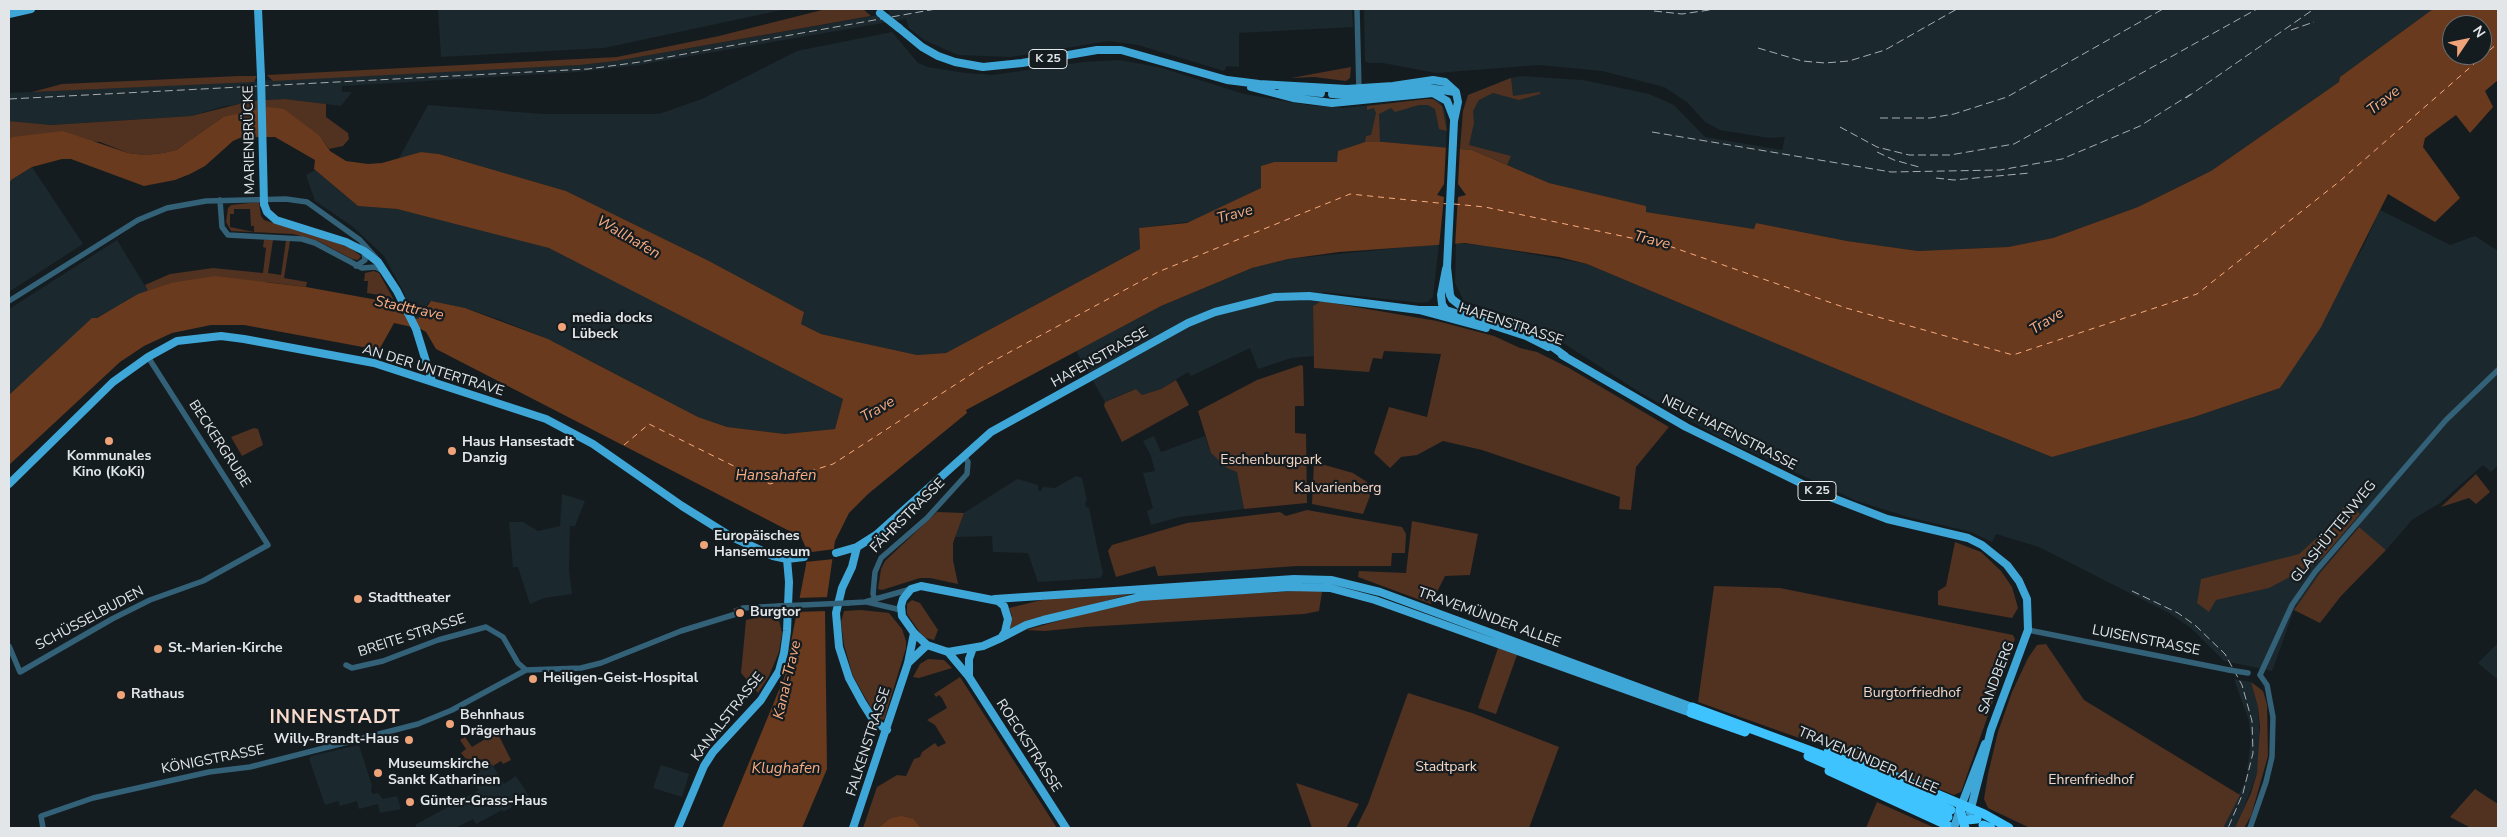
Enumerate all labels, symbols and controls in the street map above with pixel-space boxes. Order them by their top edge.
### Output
north arrow [2442,15,2492,65]
text: N [2468,22,2490,42]
road number: K 25 [1029,50,1067,68]
water label: Trave [2364,83,2404,119]
street label: MARIENBRÜCKE [241,85,259,195]
water label: Trave [1215,202,1255,228]
water label: Wallhafen [593,213,663,263]
water label: Trave [1632,228,1672,254]
water label: Stadttrave [373,293,445,325]
street label: HAFENSTRASSE [1457,300,1565,350]
water label: Trave [2027,305,2067,339]
place label: media docks Lübeck [572,311,653,344]
marker: media docks Lübeck [556,321,568,333]
street label: HAFENSTRASSE [1048,324,1152,392]
street label: AN DER UNTERTRAVE [360,342,506,400]
street label: NEUE HAFENSTRASSE [1659,392,1799,474]
water label: Trave [858,393,898,427]
street label: BECKERGRUBE [185,397,253,491]
marker: Kommunales Kino (KoKi) [103,435,115,447]
place label: Haus Hansestadt Danzig [462,435,574,468]
marker: Haus Hansestadt Danzig [446,445,458,457]
place label: Kommunales Kino (KoKi) [67,449,151,482]
park label: Eschenburgpark [1220,453,1322,469]
water label: Hansahafen [736,467,816,485]
street label: FÄHRSTRASSE [867,475,949,557]
street label: GLASHÜTTENWEG [2288,478,2380,586]
park label: Kalvarienberg [1294,481,1382,497]
road number: K 25 [1798,482,1836,501]
place label: Europäisches Hansemuseum [714,529,810,562]
marker: Europäisches Hansemuseum [698,539,710,551]
street label: SCHÜSSELBUDEN [33,583,147,655]
street label: TRAVEMÜNDER ALLEE [1415,584,1563,652]
place label: Stadttheater [368,591,450,607]
marker: Stadttheater [352,593,364,605]
place label: Burgtor [750,605,800,621]
marker: Burgtor [734,607,746,619]
street label: BREITE STRASSE [356,611,468,661]
street label: LUISENSTRASSE [2091,622,2201,660]
water label: Kanal-Trave [770,639,806,721]
street label: SANDBERG [1975,639,2019,717]
place label: St.-Marien-Kirche [168,641,283,657]
marker: St.-Marien-Kirche [152,643,164,655]
street label: KANALSTRASSE [688,669,768,765]
place label: Heiligen-Geist-Hospital [543,671,698,687]
marker: Heiligen-Geist-Hospital [527,673,539,685]
street label: FALKENSTRASSE [843,685,895,799]
park label: Burgtorfriedhof [1863,686,1961,702]
place label: Rathaus [131,687,184,703]
marker: Rathaus [115,689,127,701]
street label: ROECKSTRASSE [992,696,1064,796]
district label: INNENSTADT [268,707,402,729]
place label: Behnhaus Drägerhaus [460,708,536,740]
marker: Behnhaus Drägerhaus [444,718,456,730]
street label: TRAVEMÜNDER ALLEE [1795,724,1941,798]
place label: Willy-Brandt-Haus [274,732,399,748]
marker: Willy-Brandt-Haus [403,734,415,746]
street label: KÖNIGSTRASSE [160,742,266,778]
place label: Museumskirche Sankt Katharinen [388,757,500,790]
water label: Klughafen [752,760,820,778]
park label: Stadtpark [1415,760,1477,776]
marker: Museumskirche Sankt Katharinen [372,767,384,779]
park label: Ehrenfriedhof [2048,773,2134,789]
place label: Günter-Grass-Haus [420,794,547,810]
marker: Günter-Grass-Haus [404,796,416,808]

